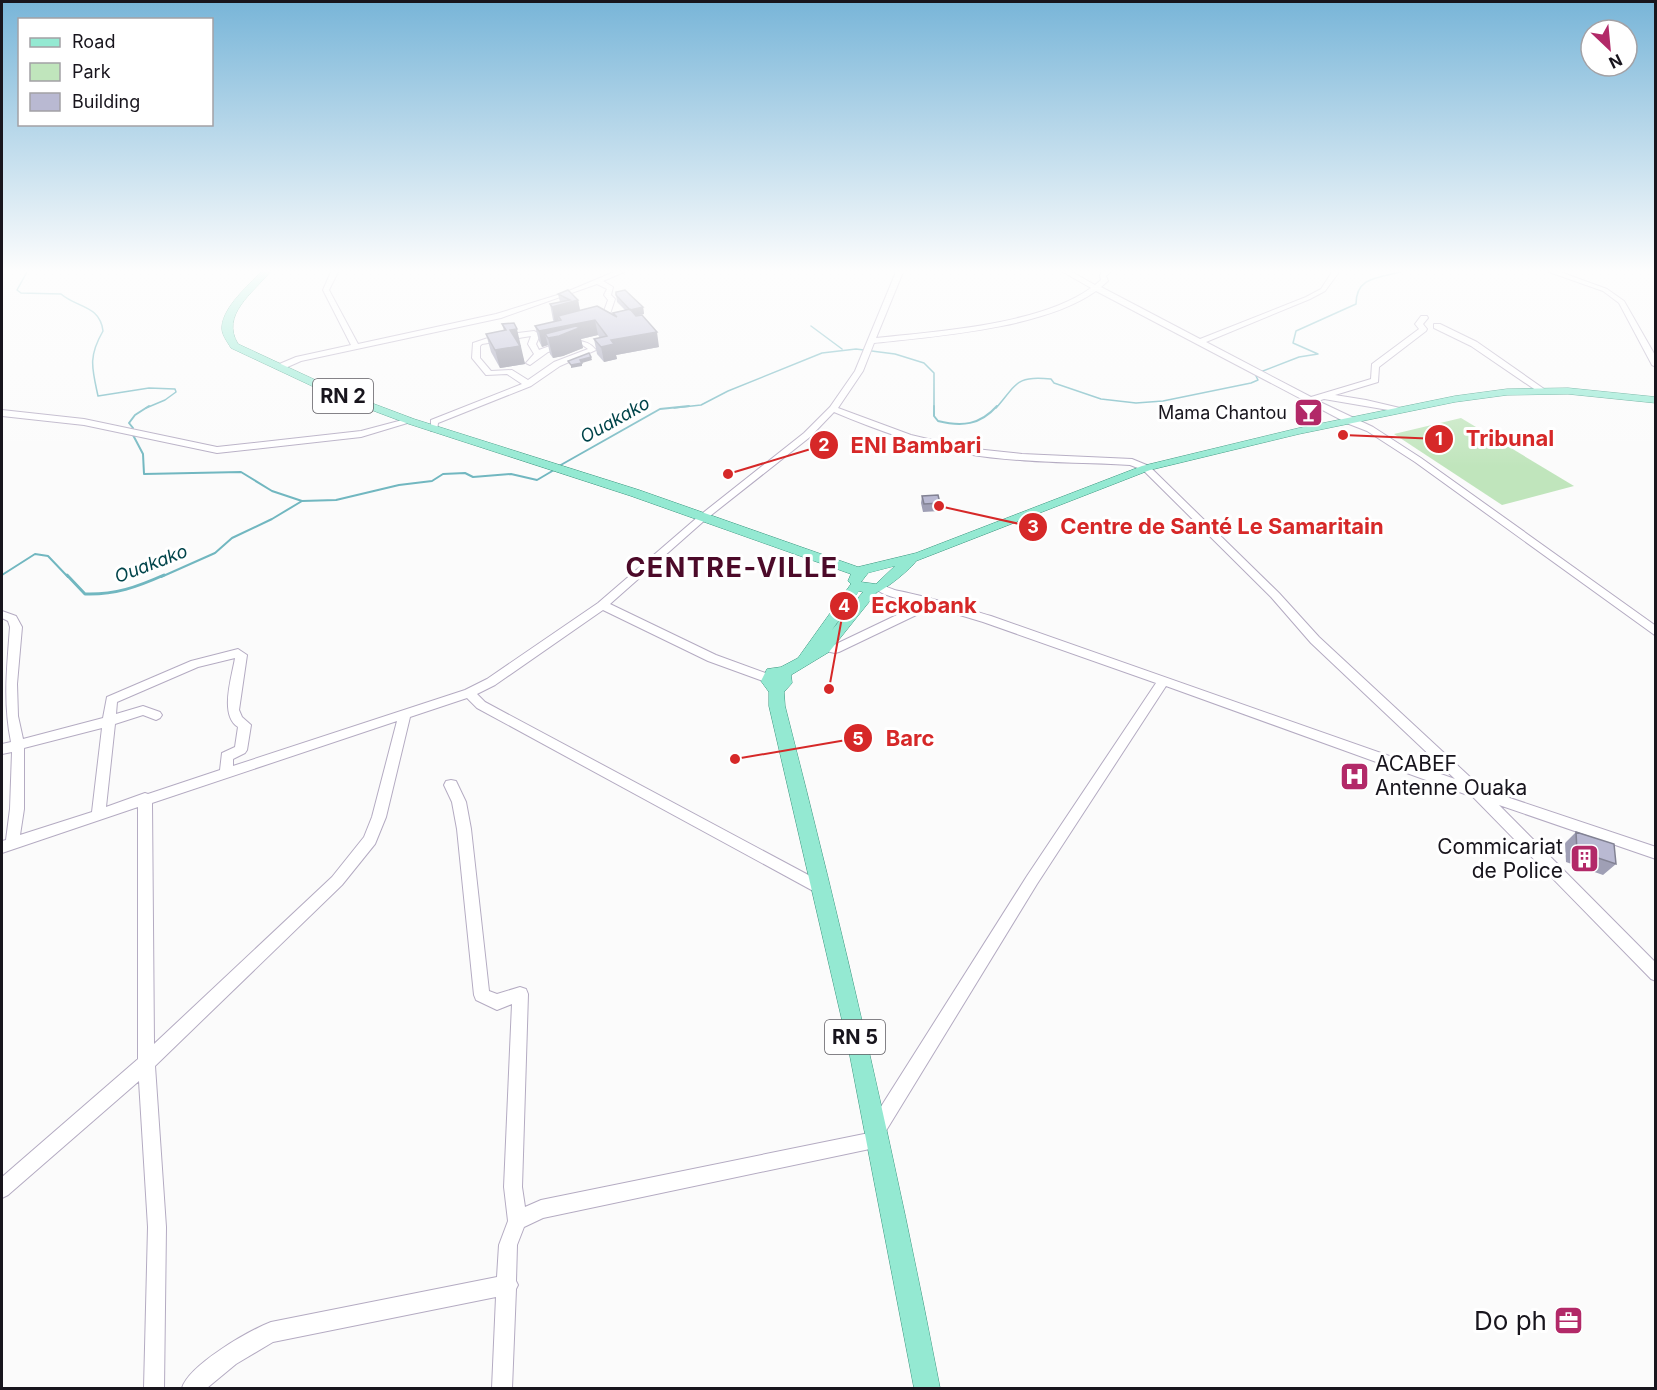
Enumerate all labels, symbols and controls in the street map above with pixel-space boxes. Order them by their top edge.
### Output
legend [18,18,213,126]
north arrow [1579,18,1639,78]
text: Road [72,31,115,52]
text: N [1606,50,1625,73]
text: Park [72,61,111,82]
text: Building [72,91,140,112]
road number: RN 2 [313,379,373,413]
water label: Ouakako [576,392,653,447]
bar icon: Mama Chantou [1292,397,1324,429]
place label: Mama Chantou [1158,402,1287,423]
callout: Tribunal [1424,419,1567,459]
callout: ENI Bambari [809,425,994,465]
text: Tribunal [1466,425,1554,451]
text: 1 [1435,428,1443,449]
text: ENI Bambari [851,432,981,458]
text: 2 [818,434,830,455]
callout: Centre de Santé Le Samaritain [1018,507,1395,547]
text: Centre de Santé Le Samaritain [1060,513,1384,539]
text: 3 [1027,516,1039,537]
water label: Ouakako [111,540,190,587]
district label: CENTRE-VILLE [625,551,839,584]
callout: Eckobank [829,586,989,626]
text: Eckobank [871,592,977,618]
text: 4 [838,595,850,616]
callout: Barc [843,718,946,758]
text: Barc [886,725,934,751]
text: 5 [852,728,864,749]
place label: ACABEF Antenne Ouaka [1375,751,1527,800]
hospital icon: ACABEF Antenne Ouaka [1338,760,1370,792]
place label: Commicariat de Police [1437,834,1563,883]
building icon: Commicariat de Police [1568,843,1600,875]
road number: RN 5 [825,1020,885,1054]
place label: Do ph [1474,1305,1547,1336]
office icon: Do ph [1552,1305,1584,1337]

